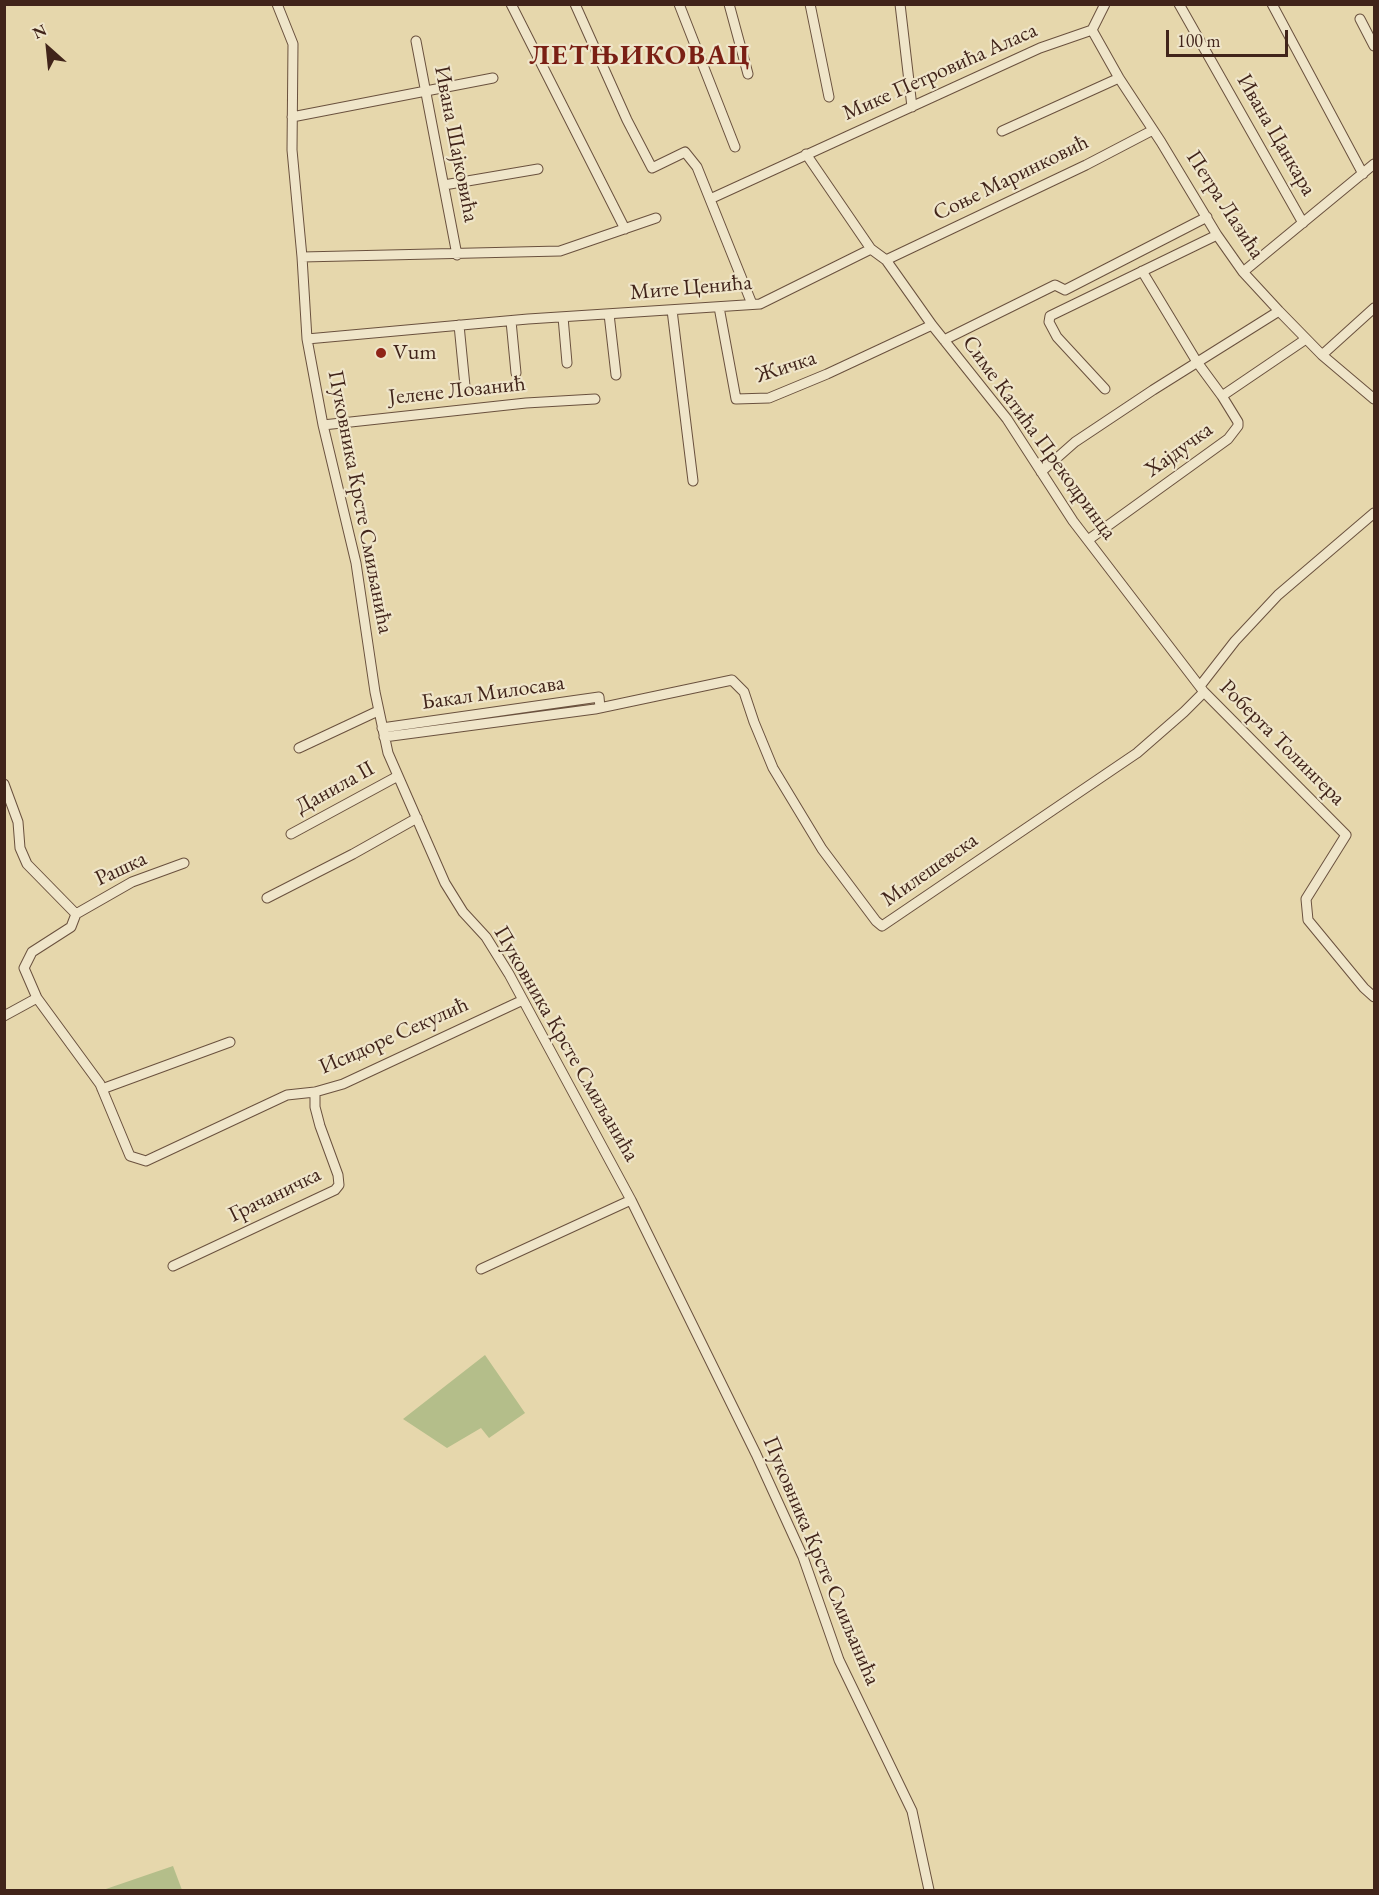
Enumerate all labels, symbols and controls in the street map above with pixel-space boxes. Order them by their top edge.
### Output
street label: Мике Петровића Аласа [839,17,1041,127]
north arrow [18,18,78,78]
scale bar [1169,18,1290,56]
text: N [29,19,50,44]
text: 100 m [1177,29,1221,52]
district label: ЛЕТЊИКОВАЦ [529,39,751,73]
street label: Ивана Шајковића [428,64,484,224]
street label: Ивана Цанкара [1230,69,1322,201]
street label: Соње Маринковић [929,129,1093,227]
street label: Петра Лазића [1180,146,1270,264]
street label: Мите Ценића [629,270,753,306]
street label: Симе Катића Прекодринца [956,331,1122,545]
place label: Vum [393,340,436,366]
street label: Жичка [752,345,820,389]
marker: Vum [374,346,388,360]
street label: Пуковника Крсте Смиљанића [321,368,399,636]
street label: Јелене Лозанић [387,371,527,411]
street label: Хајдучка [1140,417,1218,483]
street label: Бакал Милосава [420,670,566,716]
street label: Роберта Толингера [1214,675,1350,811]
street label: Данила II [291,756,379,820]
street label: Милешевска [877,827,983,913]
street label: Рашка [91,846,151,892]
street label: Пуковника Крсте Смиљанића [488,921,644,1167]
street label: Исидоре Секулић [315,991,473,1081]
street label: Грачаничка [225,1161,325,1229]
street label: Пуковника Крсте Смиљанића [757,1433,885,1689]

